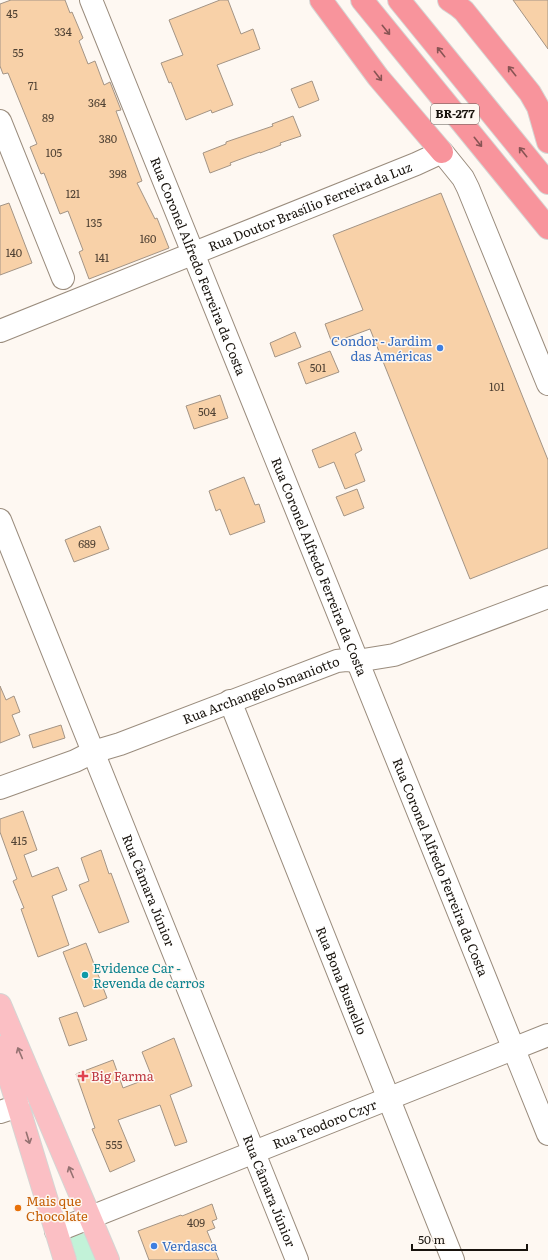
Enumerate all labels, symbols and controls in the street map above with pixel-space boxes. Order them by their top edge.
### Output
house number: 45 [6,5,18,21]
house number: 334 [54,23,72,39]
one-way arrow [382,25,391,36]
house number: 55 [12,44,24,60]
one-way arrow [437,46,445,57]
one-way arrow [508,65,517,76]
one-way arrow [374,71,382,82]
house number: 71 [28,77,39,93]
house number: 364 [88,94,106,110]
road number: BR-277 [431,104,479,124]
house number: 89 [42,109,54,125]
house number: 380 [99,130,117,146]
one-way arrow [473,136,482,147]
house number: 105 [46,144,63,160]
one-way arrow [519,147,528,158]
street label: Rua Coronel Alfredo Ferreira da Costa [146,154,251,378]
street label: Rua Doutor Brasílio Ferreira da Luz [205,157,414,255]
house number: 398 [109,165,127,181]
house number: 121 [66,185,81,201]
house number: 135 [86,214,102,230]
house number: 160 [140,230,156,246]
house number: 140 [6,244,22,260]
house number: 141 [95,249,110,265]
place label: Condor - Jardim das Américas [331,331,432,365]
marker: Condor - Jardim das Américas [435,343,445,353]
house number: 501 [310,359,327,375]
house number: 101 [489,378,505,394]
house number: 504 [198,403,216,419]
street label: Rua Coronel Alfredo Ferreira da Costa [267,455,372,679]
house number: 689 [78,535,96,551]
street label: Rua Archangelo Smaniotto [180,651,342,728]
street label: Rua Coronel Alfredo Ferreira da Costa [388,755,493,979]
street label: Rua Câmara Júnior [118,831,180,950]
house number: 415 [11,832,27,848]
street label: Rua Bona Busnello [312,923,372,1038]
place label: Evidence Car - Revenda de carros [93,958,205,992]
marker: Evidence Car - Revenda de carros [80,970,90,980]
one-way arrow [16,1047,24,1059]
place label: Big Farma [91,1066,154,1085]
marker: Big Farma [78,1071,88,1081]
street label: Rua Teodoro Czyr [269,1094,380,1153]
one-way arrow [25,1131,32,1144]
street label: Rua Câmara Júnior [239,1132,301,1251]
house number: 555 [106,1136,123,1152]
one-way arrow [67,1167,75,1179]
place label: Mais que Chocolate [26,1191,88,1225]
marker: Mais que Chocolate [13,1203,23,1213]
house number: 409 [187,1214,205,1230]
scale bar [412,1226,527,1252]
text: 50 m [418,1230,445,1248]
place label: Verdasca [162,1236,217,1255]
marker: Verdasca [149,1241,159,1251]

